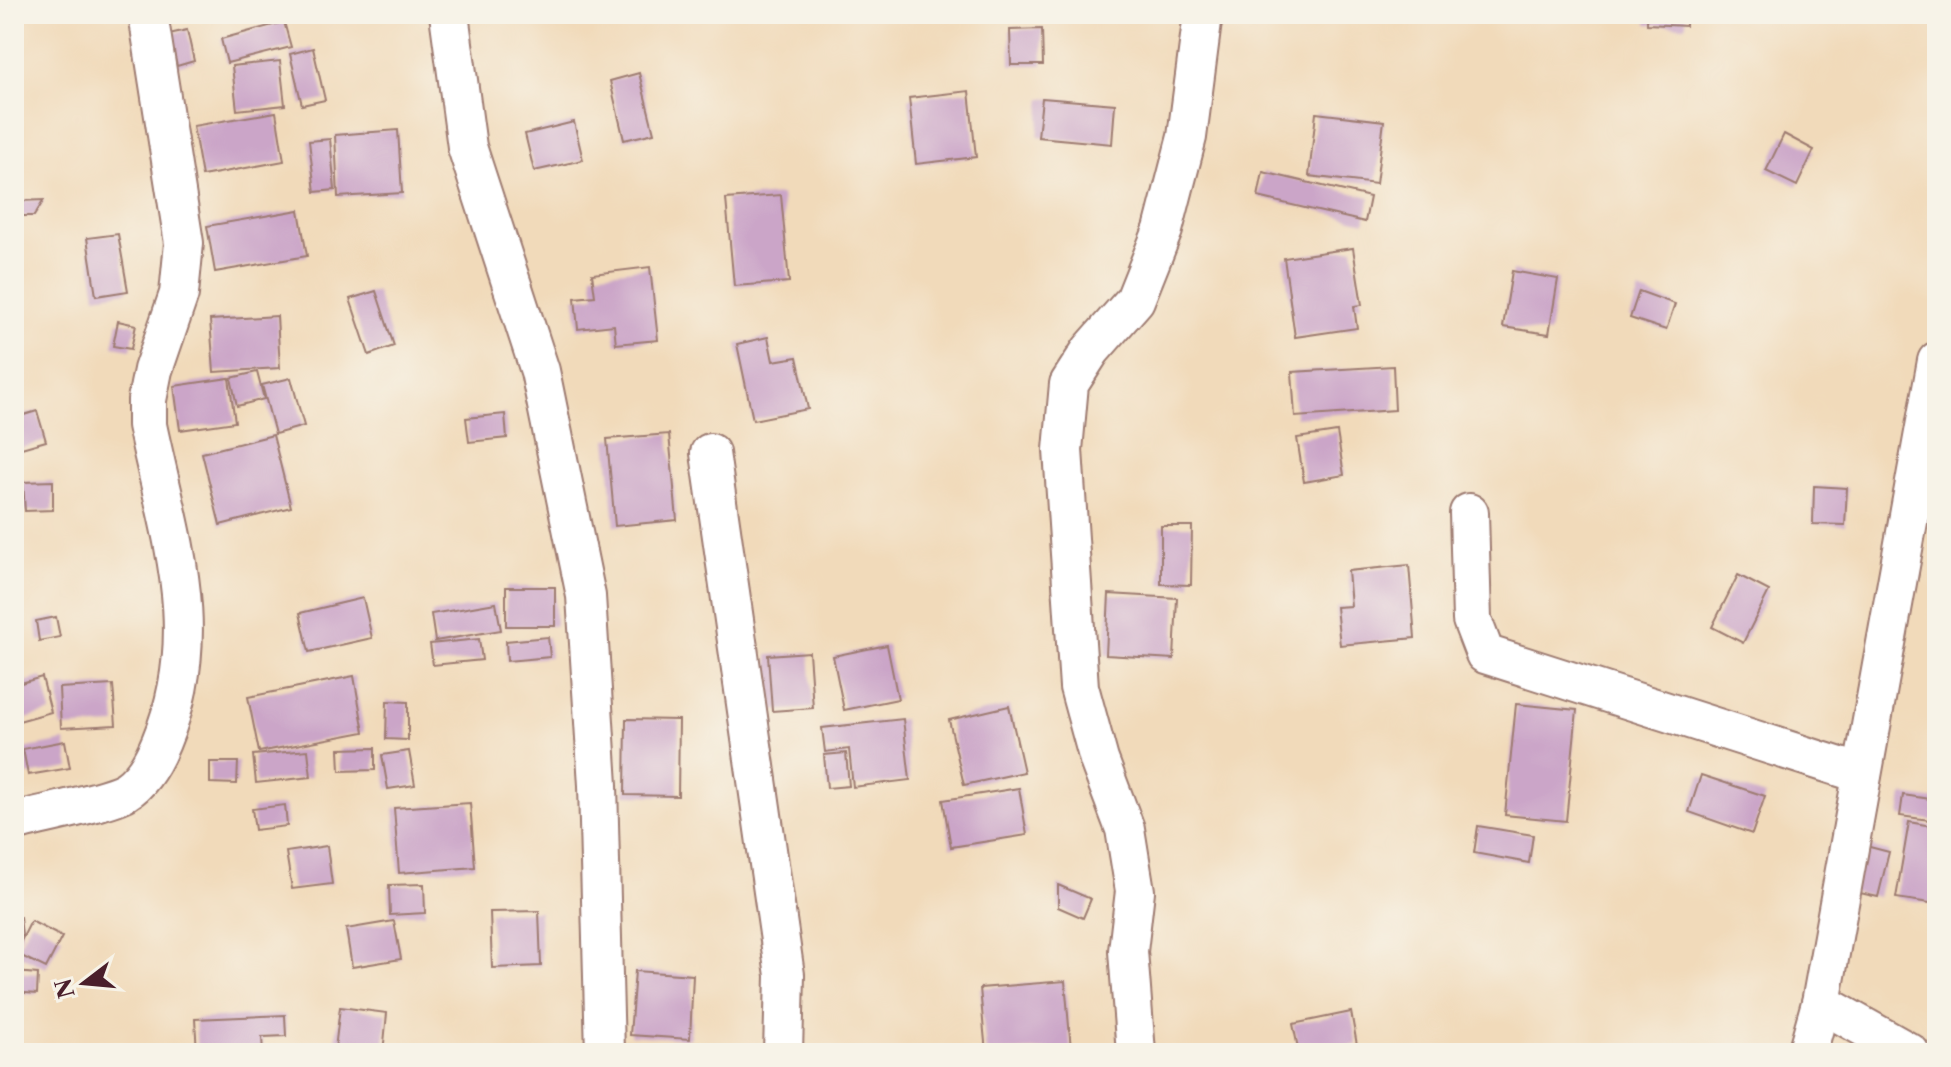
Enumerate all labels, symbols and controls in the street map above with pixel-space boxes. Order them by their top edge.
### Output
north arrow [44,943,124,1023]
text: N [50,975,81,1001]

